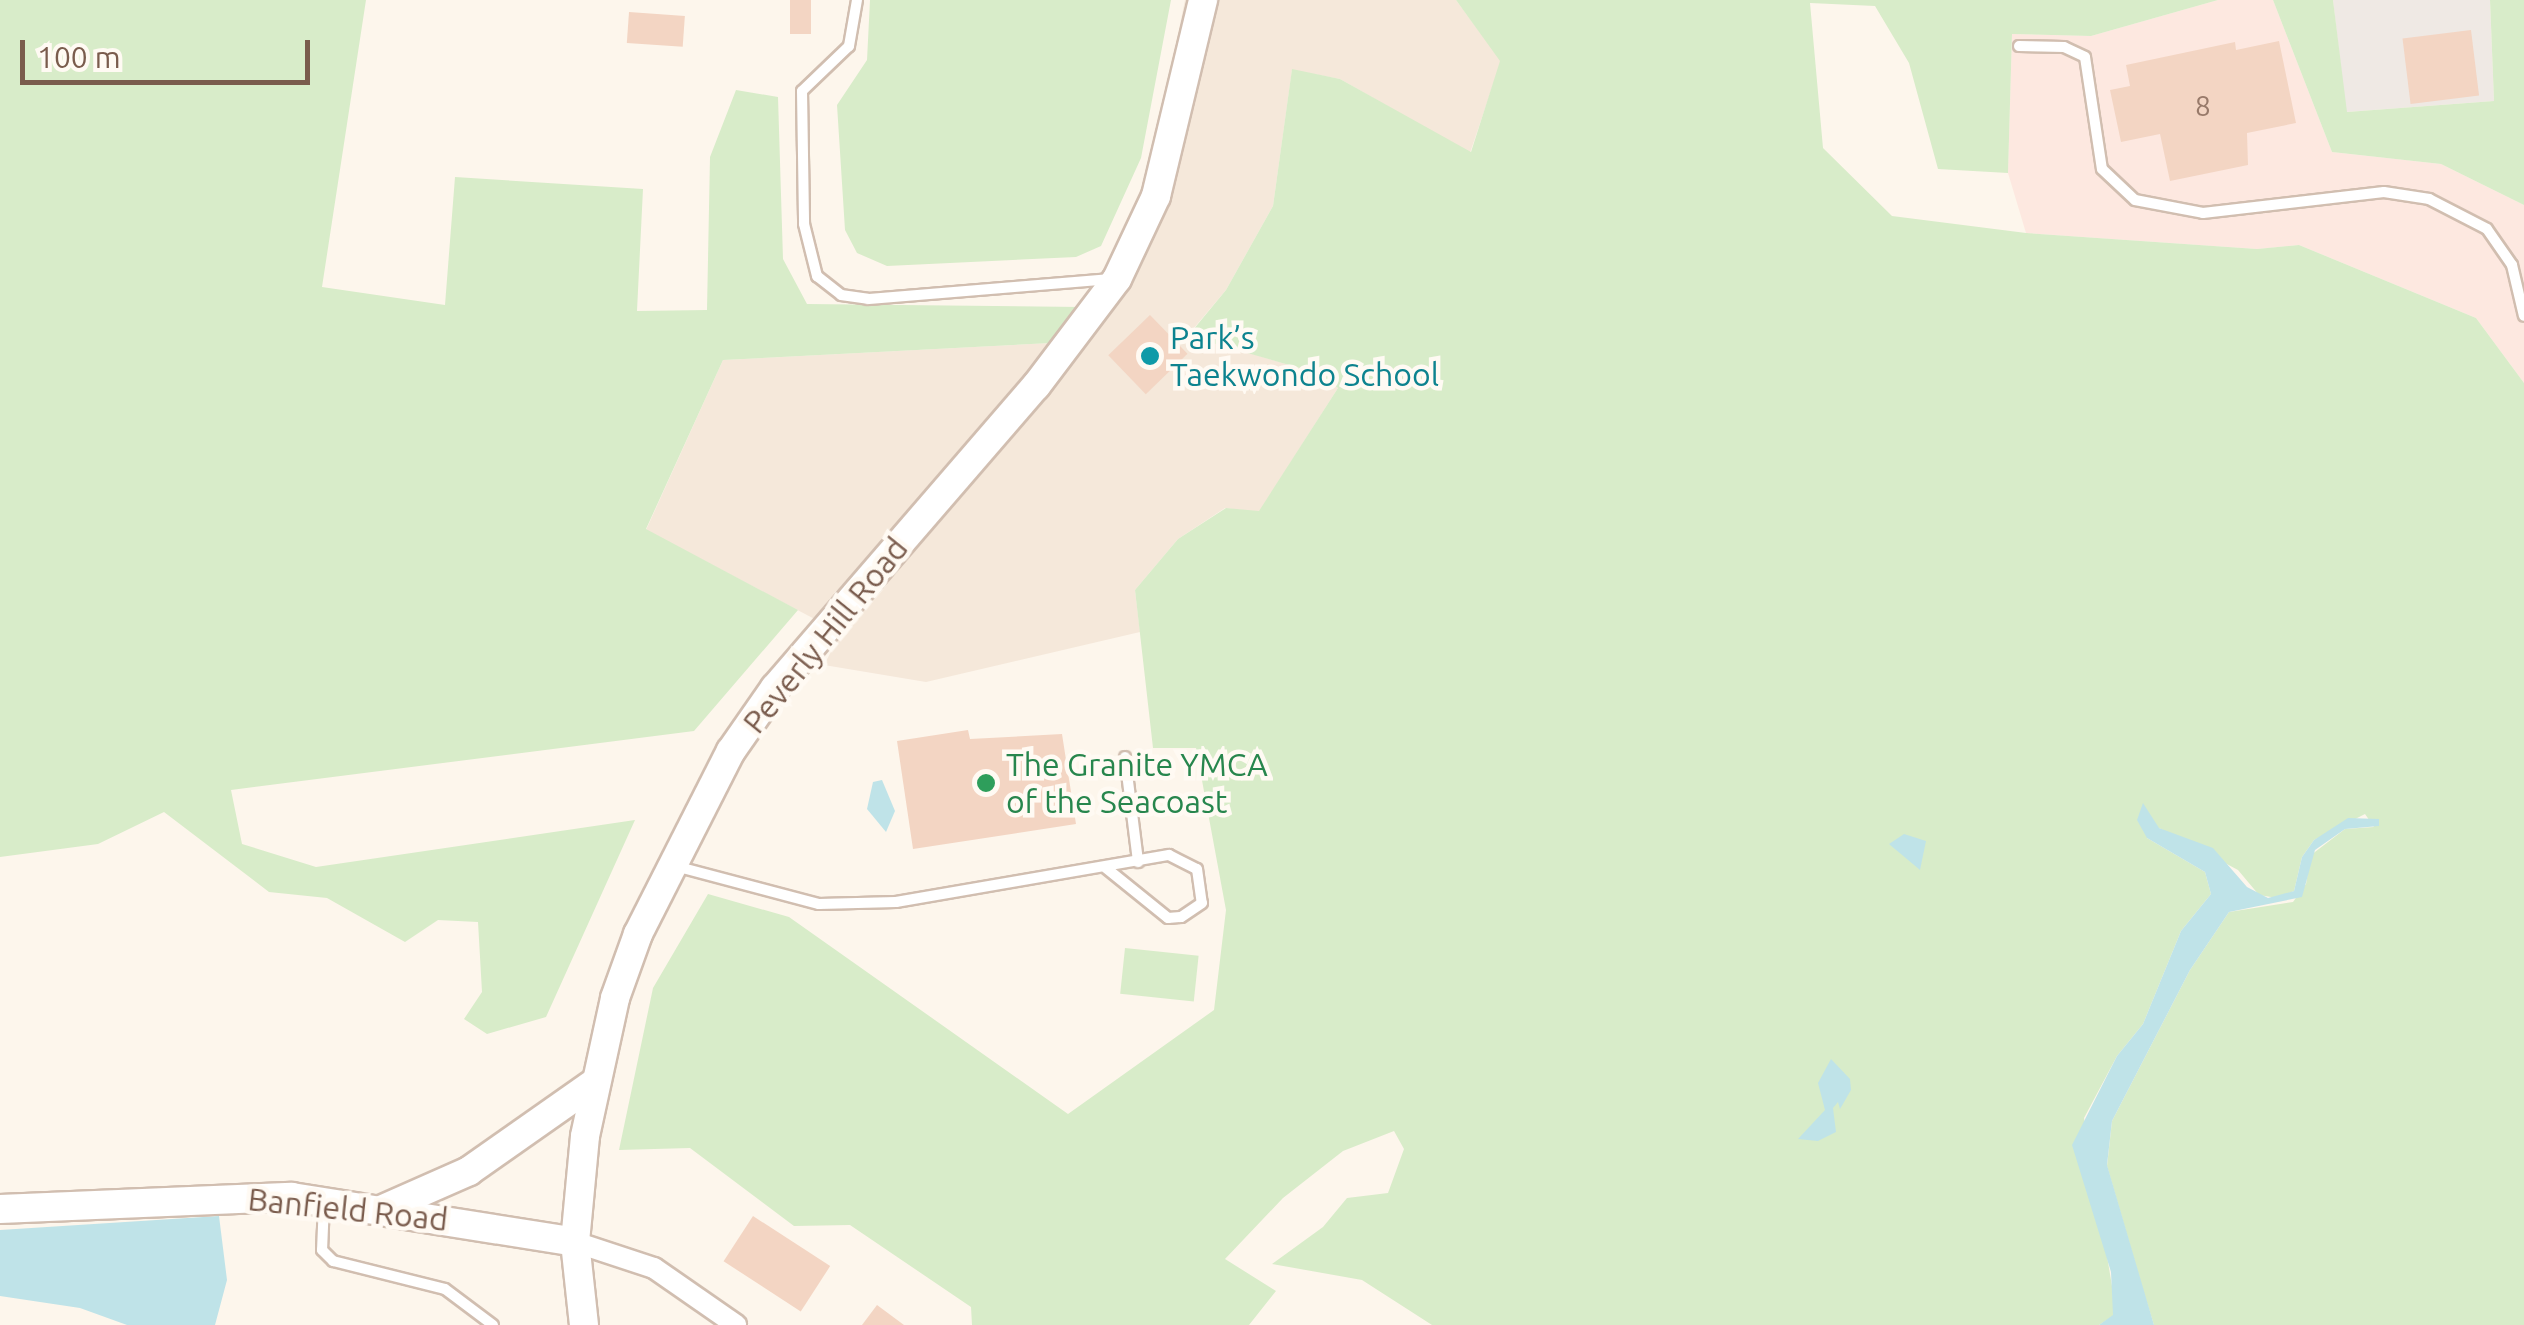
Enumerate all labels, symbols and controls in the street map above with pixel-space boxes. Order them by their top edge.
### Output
scale bar [25,20,315,82]
text: 100 m [37,40,121,74]
house number: 8 [2195,89,2211,123]
place label: Park’s Taekwondo School [1170,319,1439,394]
marker: Park’s Taekwondo School [1139,345,1161,367]
street label: Peverly Hill Road [734,529,916,741]
place label: The Granite YMCA of the Seacoast [1006,746,1268,821]
marker: The Granite YMCA of the Seacoast [975,772,997,794]
street label: Banfield Road [246,1179,450,1239]

